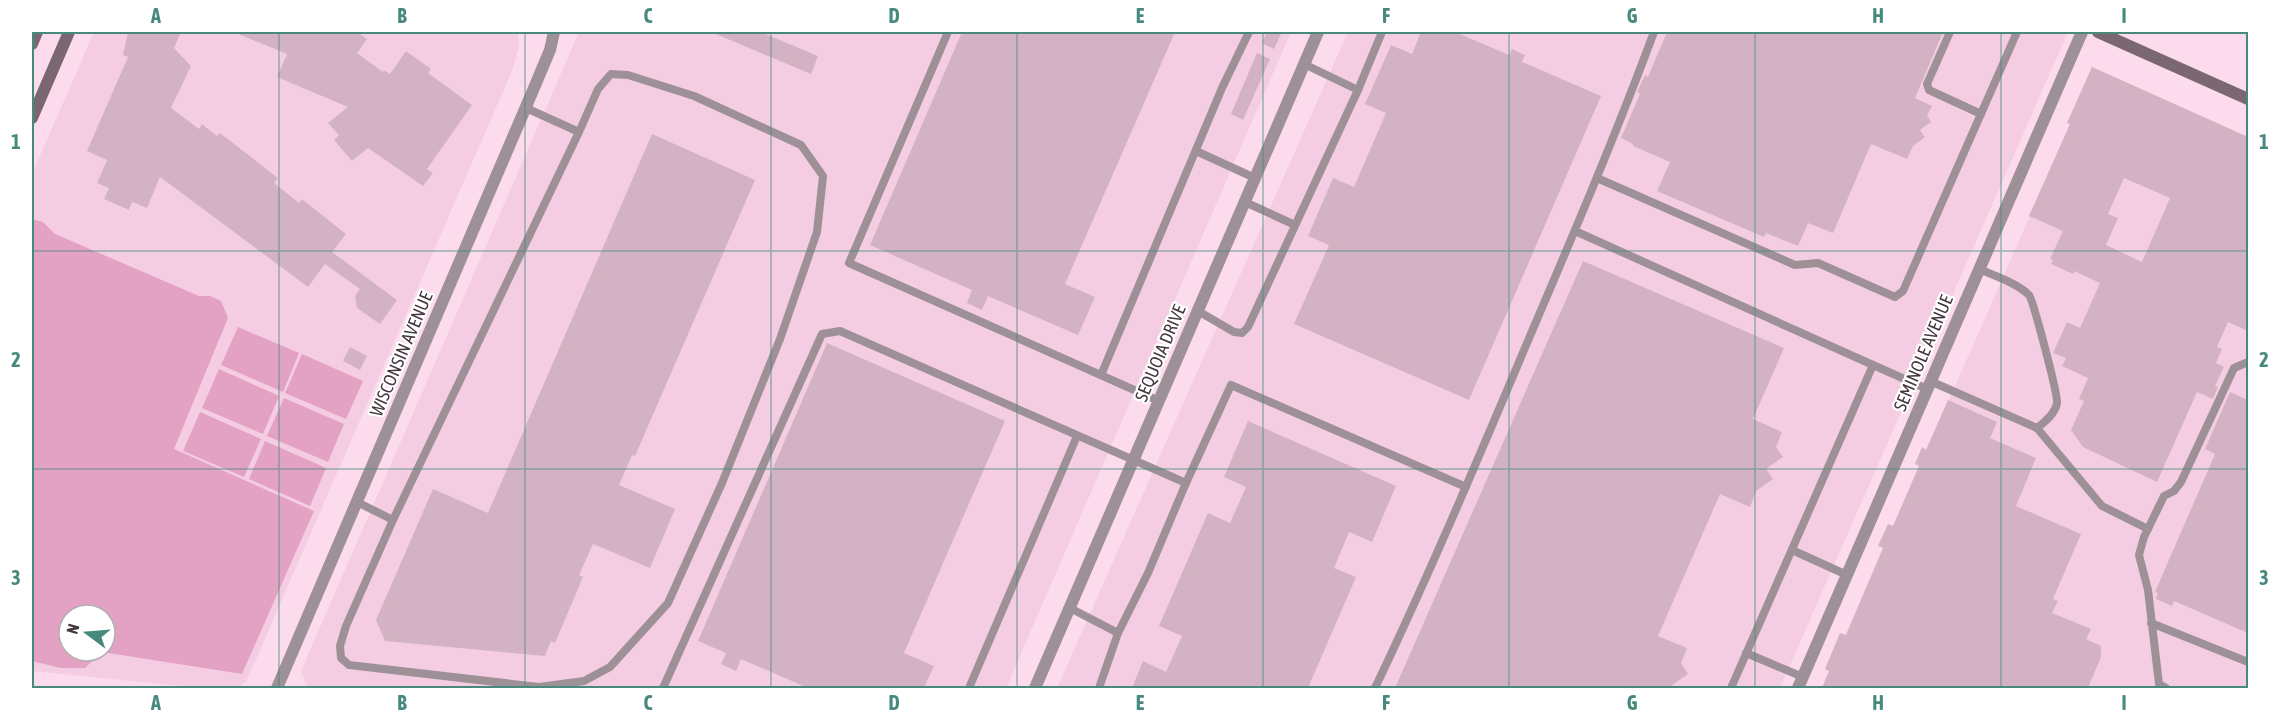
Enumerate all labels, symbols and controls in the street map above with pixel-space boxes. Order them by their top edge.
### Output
text: A [150,4,161,27]
text: B [397,4,407,27]
text: C [644,4,653,27]
text: D [888,4,900,27]
text: E [1136,4,1145,27]
text: F [1382,4,1390,27]
text: G [1627,4,1638,27]
text: H [1872,4,1884,27]
text: I [2121,4,2127,27]
text: 1 [11,130,21,153]
text: 1 [2259,130,2269,153]
street label: WISCONSIN AVENUE [365,288,437,419]
street label: SEMINOLE AVENUE [1889,292,1957,414]
street label: SEQUOIA DRIVE [1130,301,1190,404]
text: 2 [11,348,21,371]
text: 2 [2259,348,2269,371]
text: 3 [11,566,21,589]
text: 3 [2259,566,2269,589]
north arrow [57,603,117,663]
text: N [63,622,83,636]
text: A [150,691,161,714]
text: B [397,691,407,714]
text: C [644,691,653,714]
text: D [888,691,900,714]
text: E [1136,691,1145,714]
text: F [1382,691,1390,714]
text: G [1627,691,1638,714]
text: H [1872,691,1884,714]
text: I [2121,691,2127,714]

